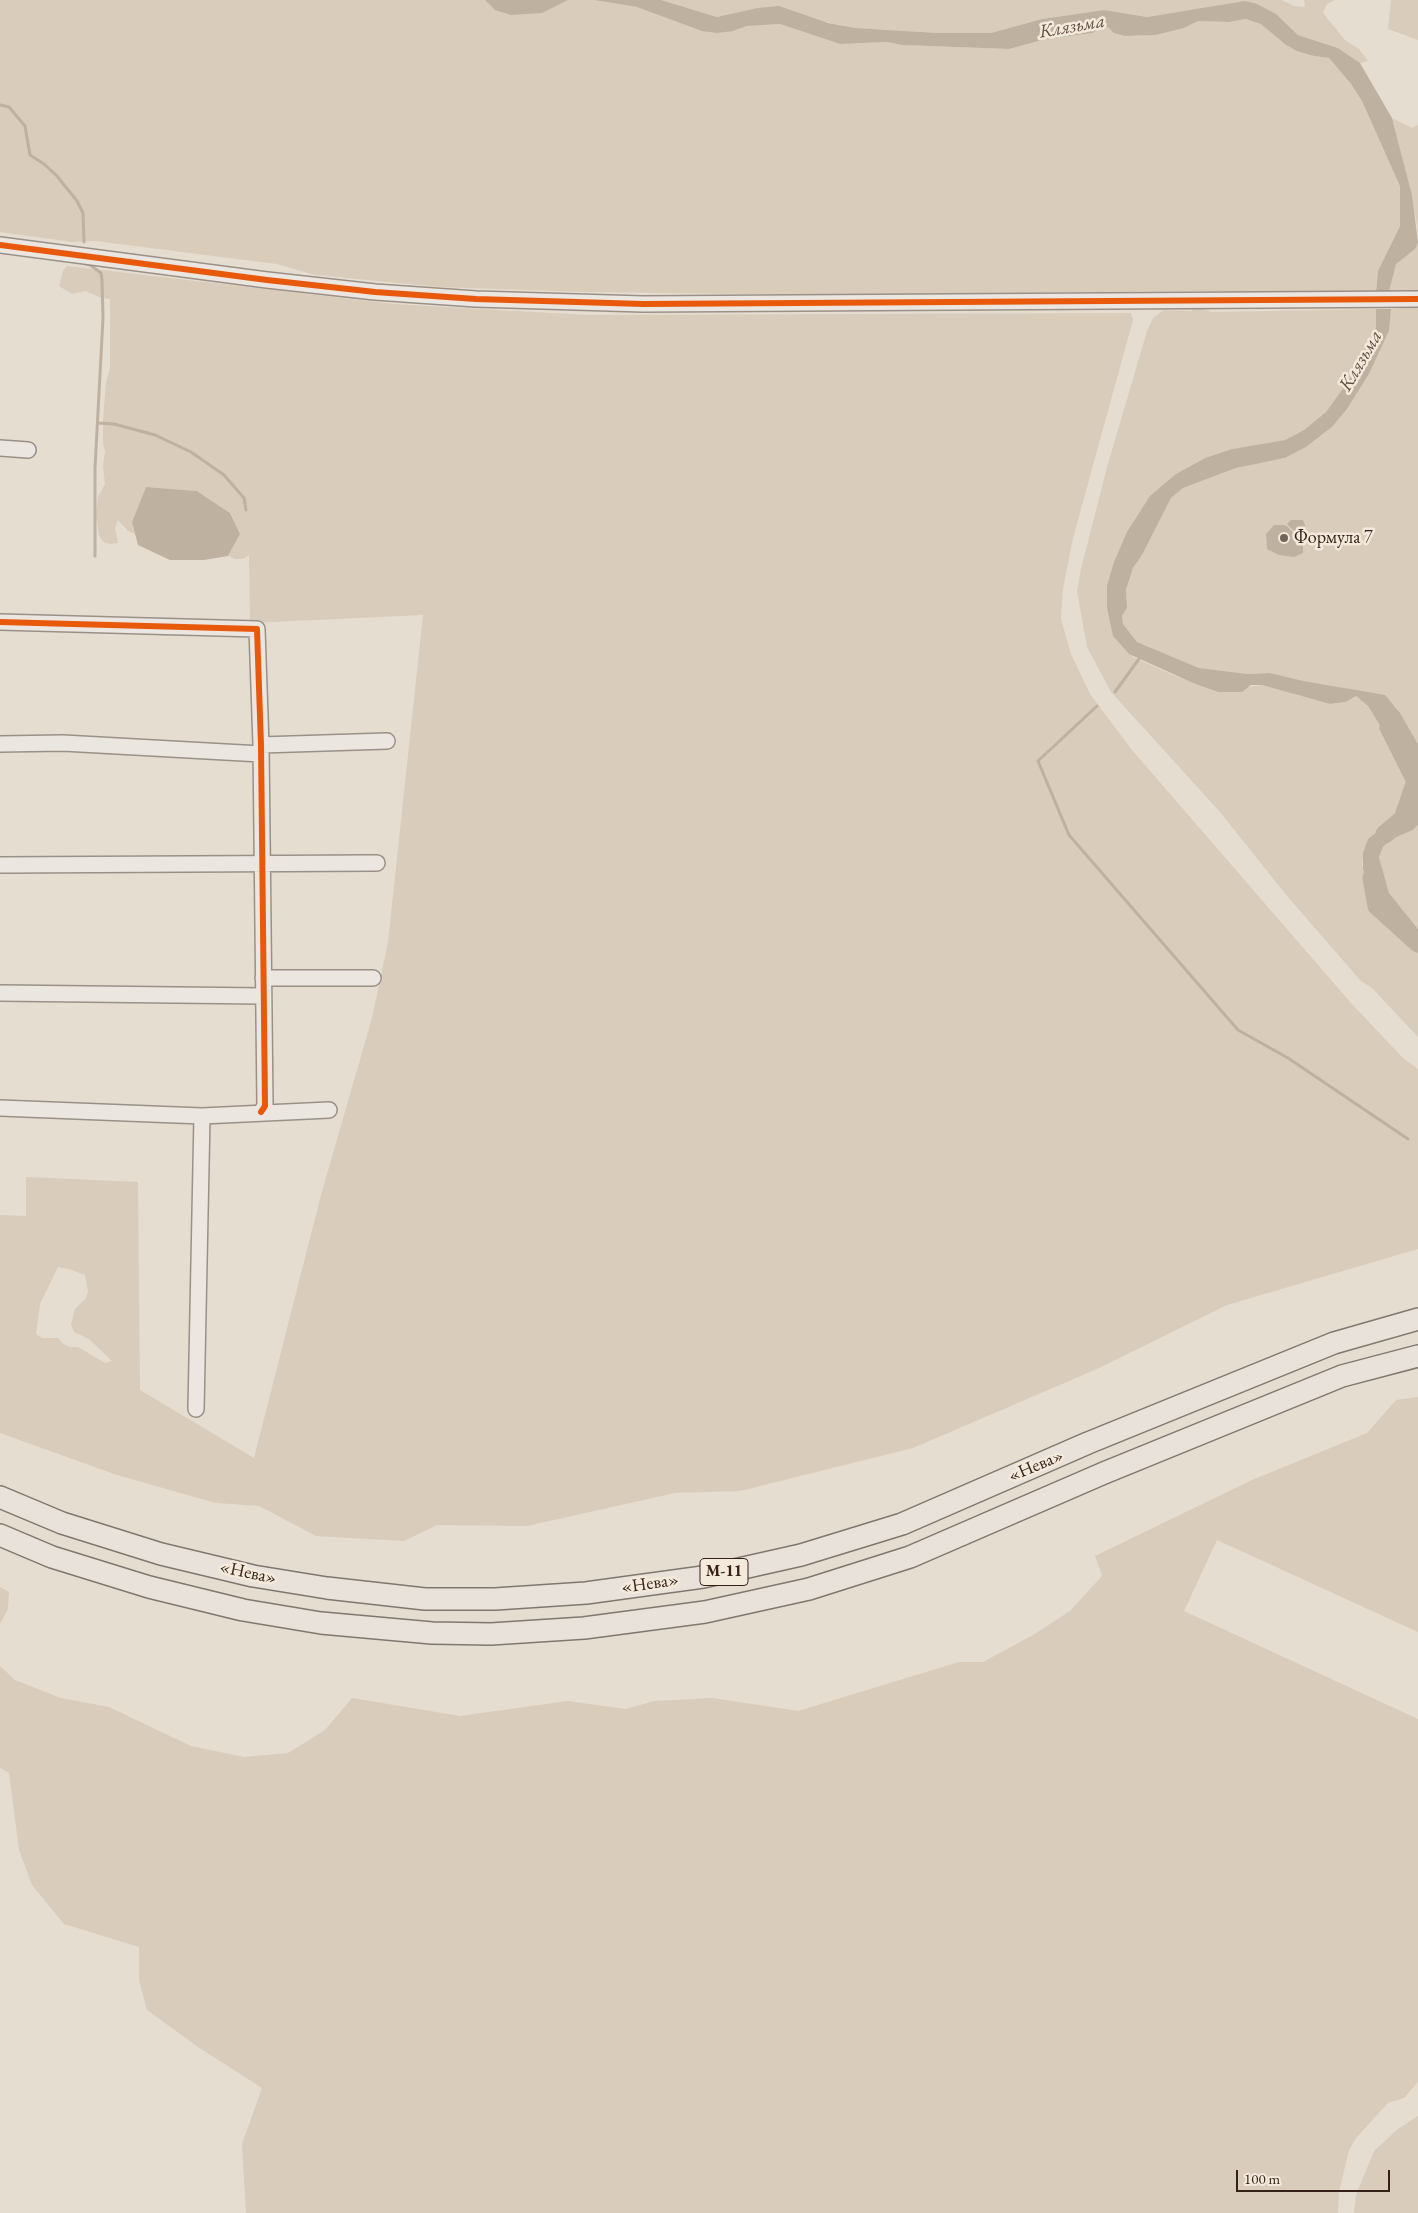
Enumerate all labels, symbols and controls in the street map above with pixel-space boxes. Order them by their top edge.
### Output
water label: Клязьма [1037,10,1107,44]
water label: Клязьма [1335,327,1387,395]
place label: Формула 7 [1294,527,1373,549]
marker: Формула 7 [1278,532,1290,544]
street label: «Нева» [1005,1445,1067,1487]
street label: «Нева» [217,1556,279,1590]
road number: М-11 [700,1558,748,1585]
street label: «Нева» [620,1569,680,1599]
scale bar [1238,2160,1392,2192]
text: 100 m [1244,2169,1280,2188]

